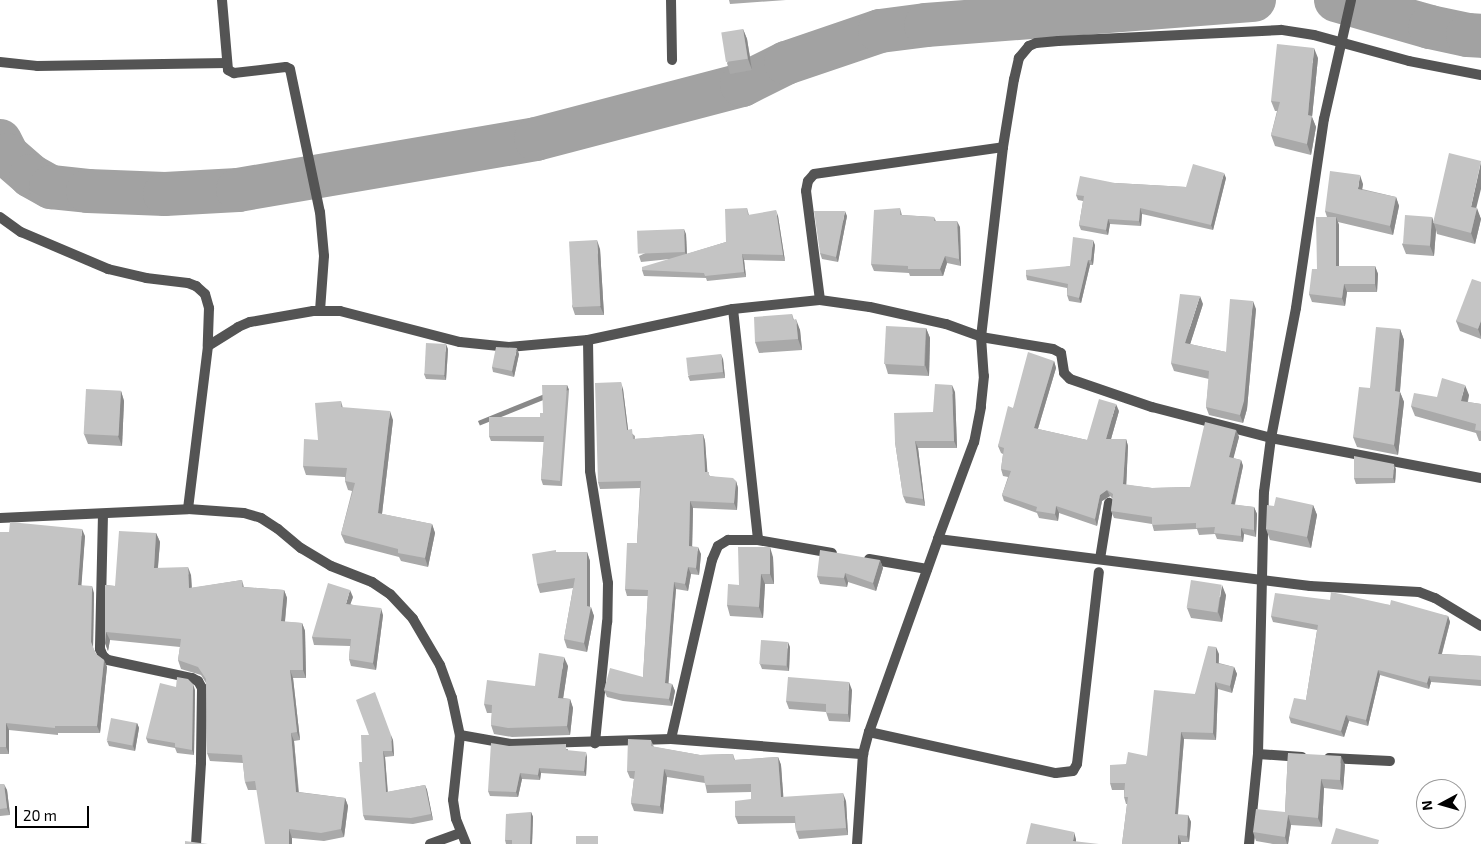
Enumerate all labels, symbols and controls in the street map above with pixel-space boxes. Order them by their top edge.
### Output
north arrow [1416,779,1466,829]
scale bar [18,796,91,828]
text: N [1418,800,1436,811]
text: 20 m [23,806,57,824]

